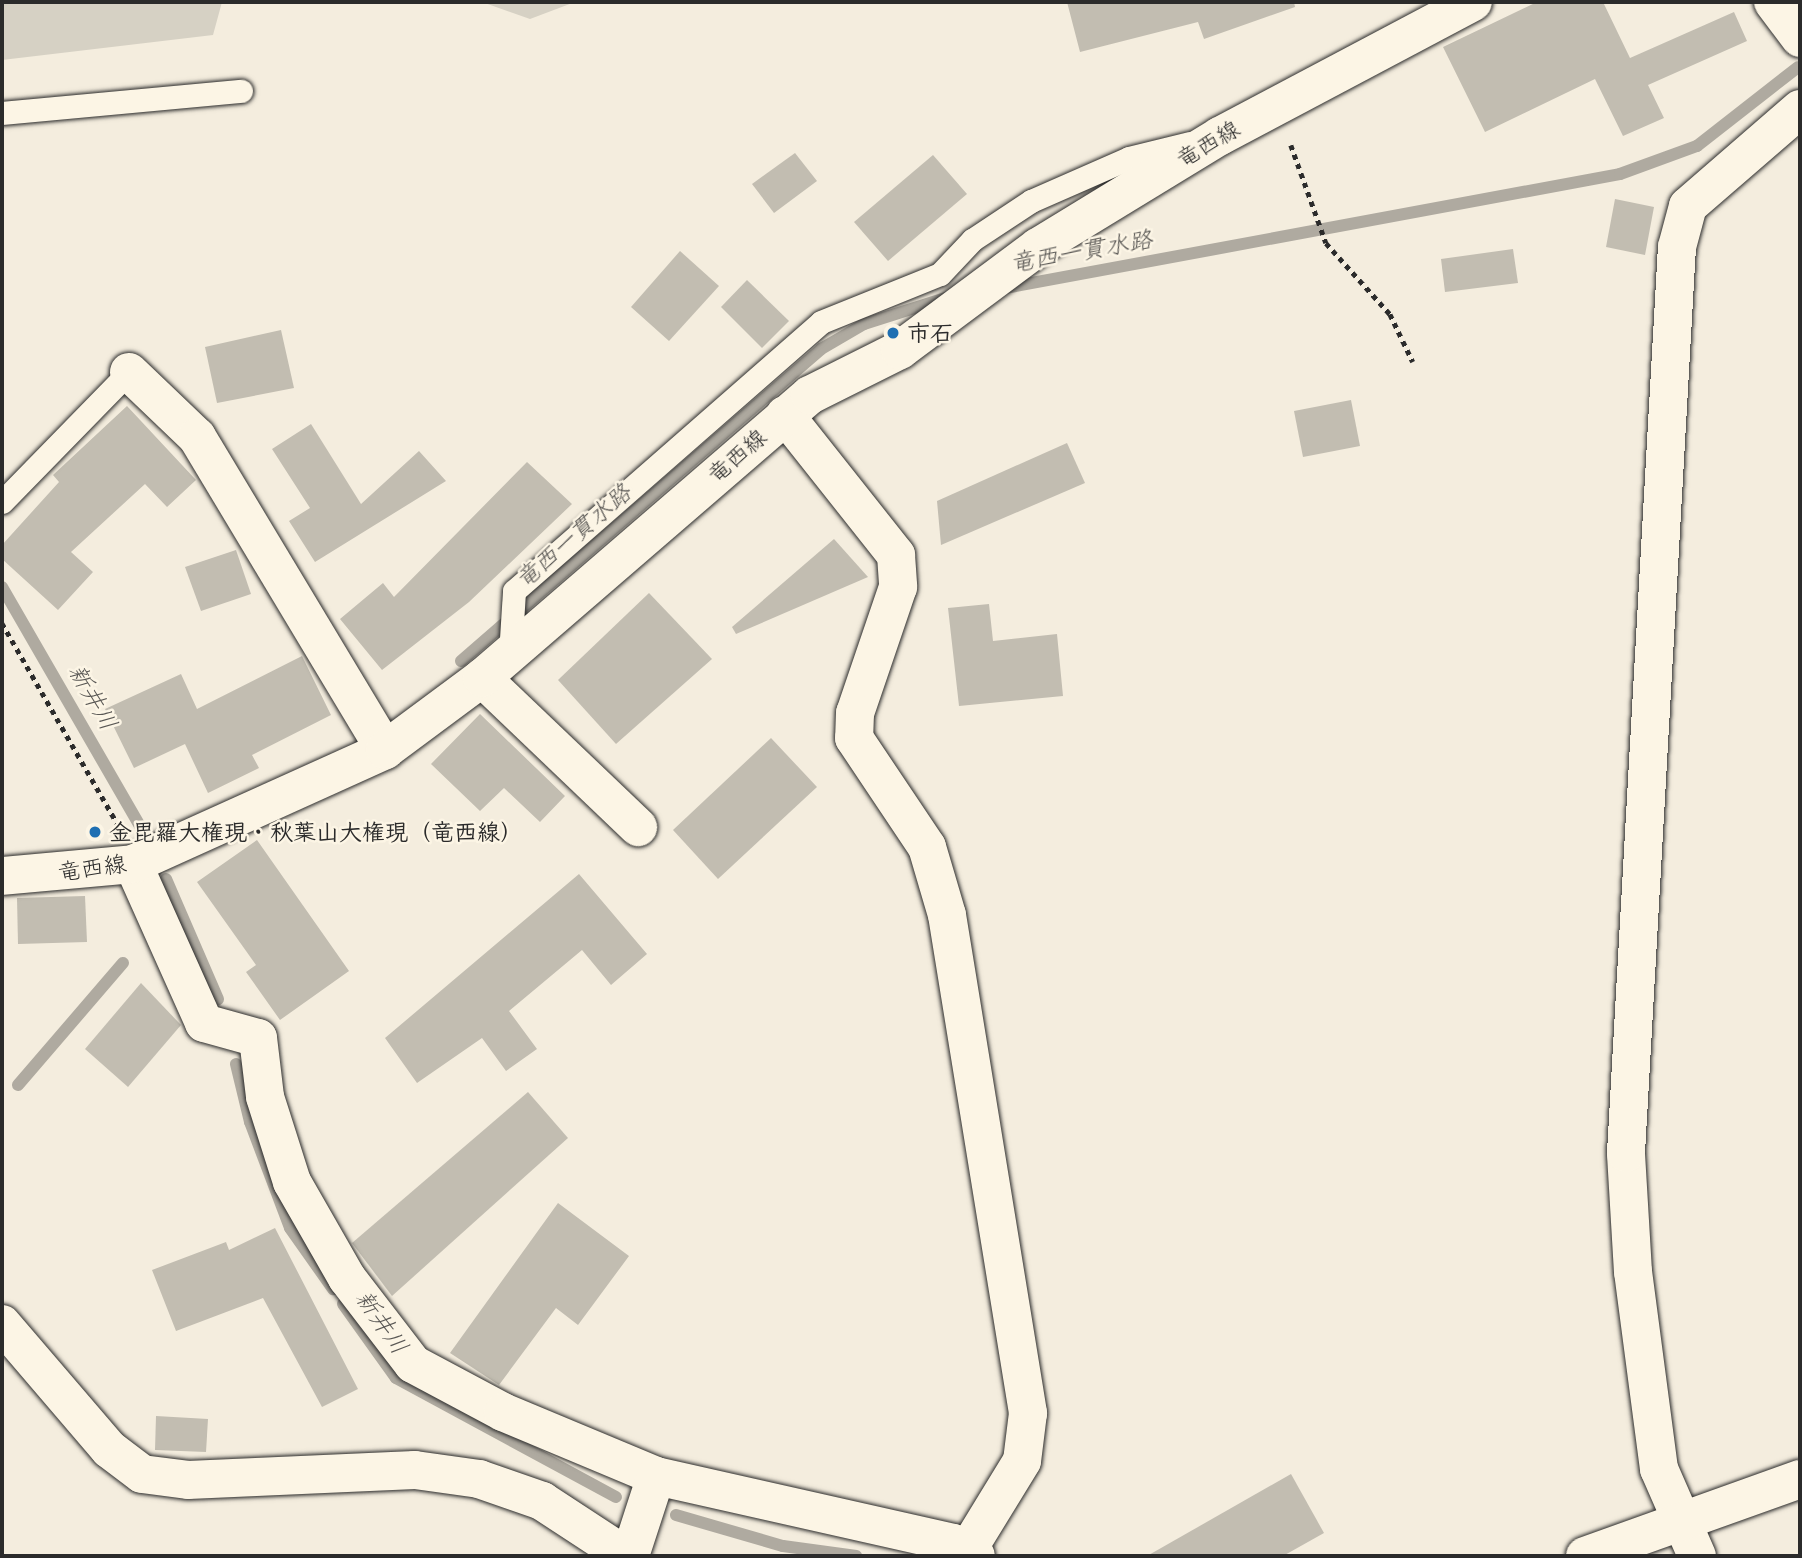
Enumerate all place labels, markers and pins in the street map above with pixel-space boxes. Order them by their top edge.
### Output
place label: 市石 [907,319,953,347]
marker: 市石 [885,325,901,341]
place label: 金毘羅大権現・秋葉山大権現（竜西線） [109,818,523,846]
marker: 金毘羅大権現・秋葉山大権現（竜西線） [87,824,103,840]

